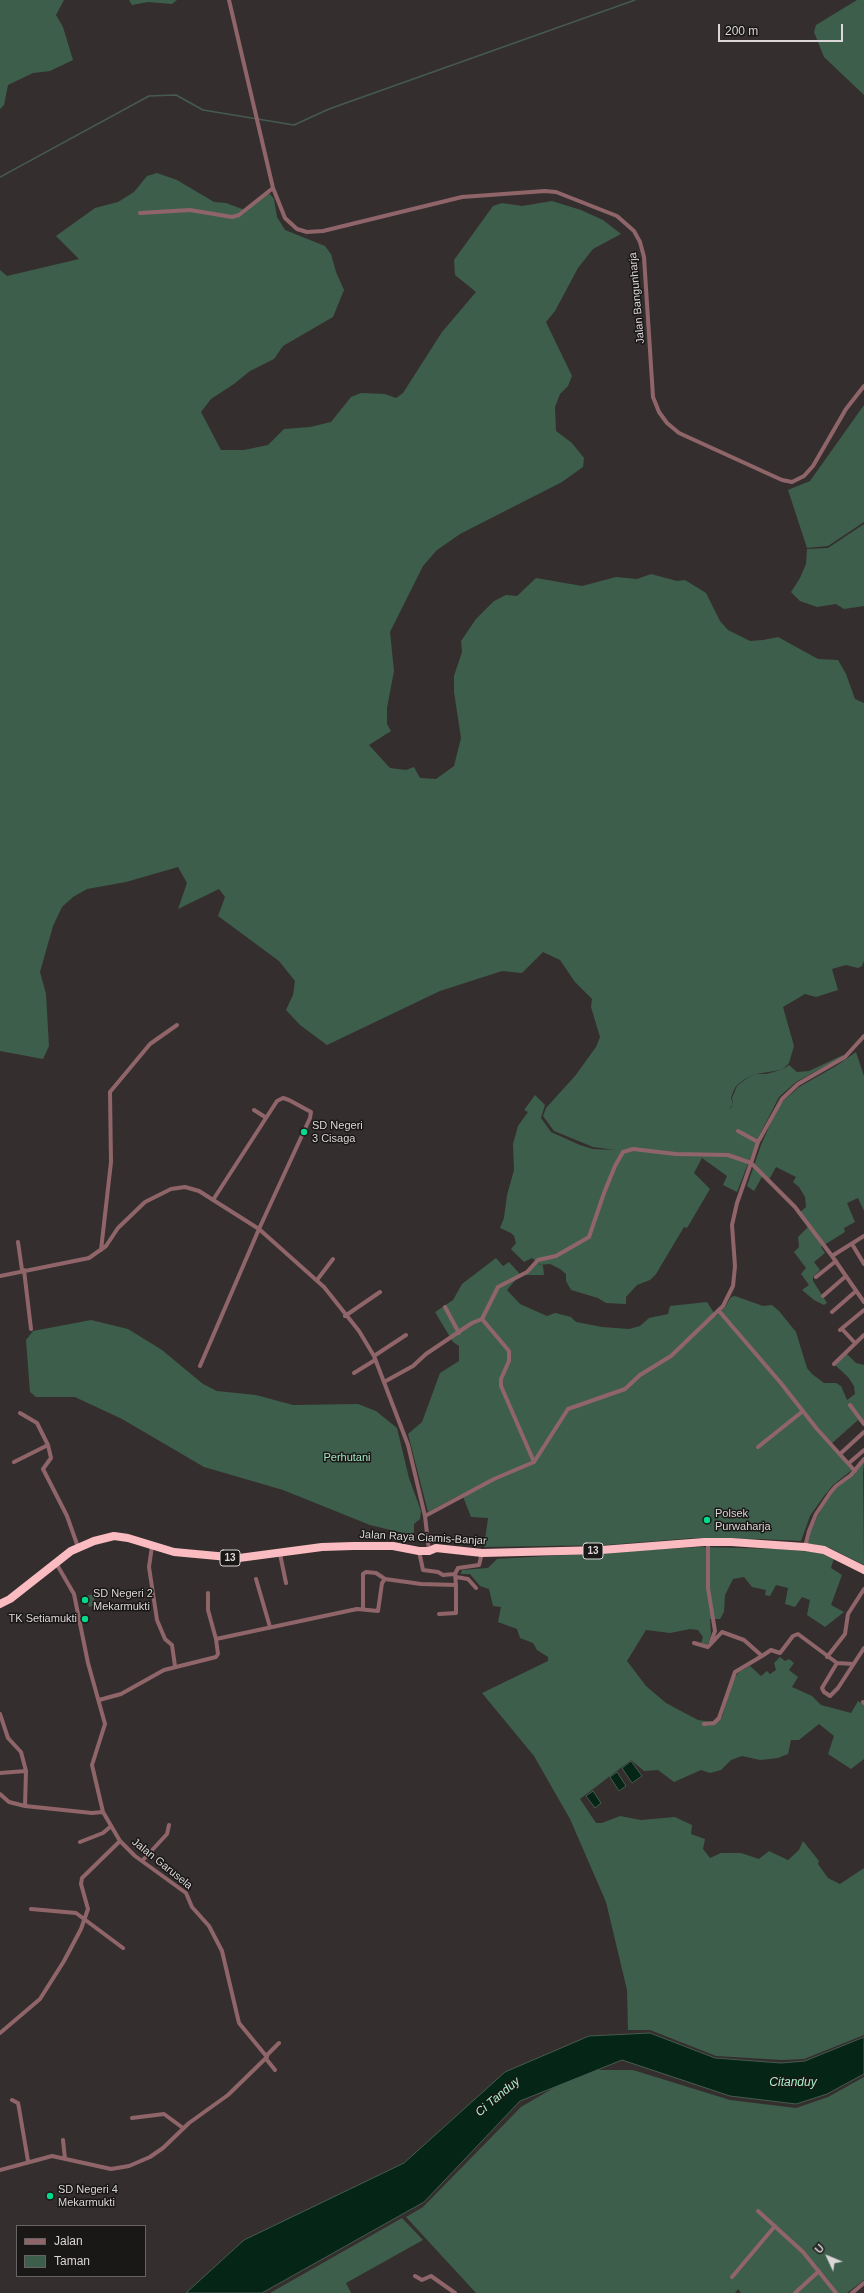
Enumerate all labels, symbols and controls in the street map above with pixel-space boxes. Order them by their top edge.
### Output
scale bar [720,16,845,42]
text: 200 m [725,24,758,38]
street label: Jalan Bangunharja [626,252,648,344]
place label: SD Negeri 3 Cisaga [312,1119,363,1145]
marker: SD Negeri 3 Cisaga [299,1127,309,1137]
park label: Perhutani [323,1451,371,1465]
place label: Polsek Purwaharja [715,1507,771,1533]
marker: Polsek Purwaharja [702,1515,712,1525]
street label: Jalan Raya Ciamis-Banjar [359,1528,487,1548]
road number: 13 [583,1543,603,1559]
road number: 13 [220,1550,240,1566]
place label: SD Negeri 2 Mekarmukti [93,1587,153,1613]
marker: SD Negeri 2 Mekarmukti [80,1595,90,1605]
place label: TK Setiamukti [9,1612,77,1626]
marker: TK Setiamukti [80,1614,90,1624]
street label: Jalan Garusela [129,1836,195,1892]
water label: Ci Tanduy [473,2074,523,2120]
water label: Citanduy [769,2076,817,2090]
place label: SD Negeri 4 Mekarmukti [58,2183,118,2209]
marker: SD Negeri 4 Mekarmukti [45,2191,55,2201]
legend [16,2225,146,2277]
text: Jalan [54,2234,83,2248]
north arrow [808,2237,848,2277]
text: U [812,2242,826,2256]
text: Taman [54,2254,90,2268]

